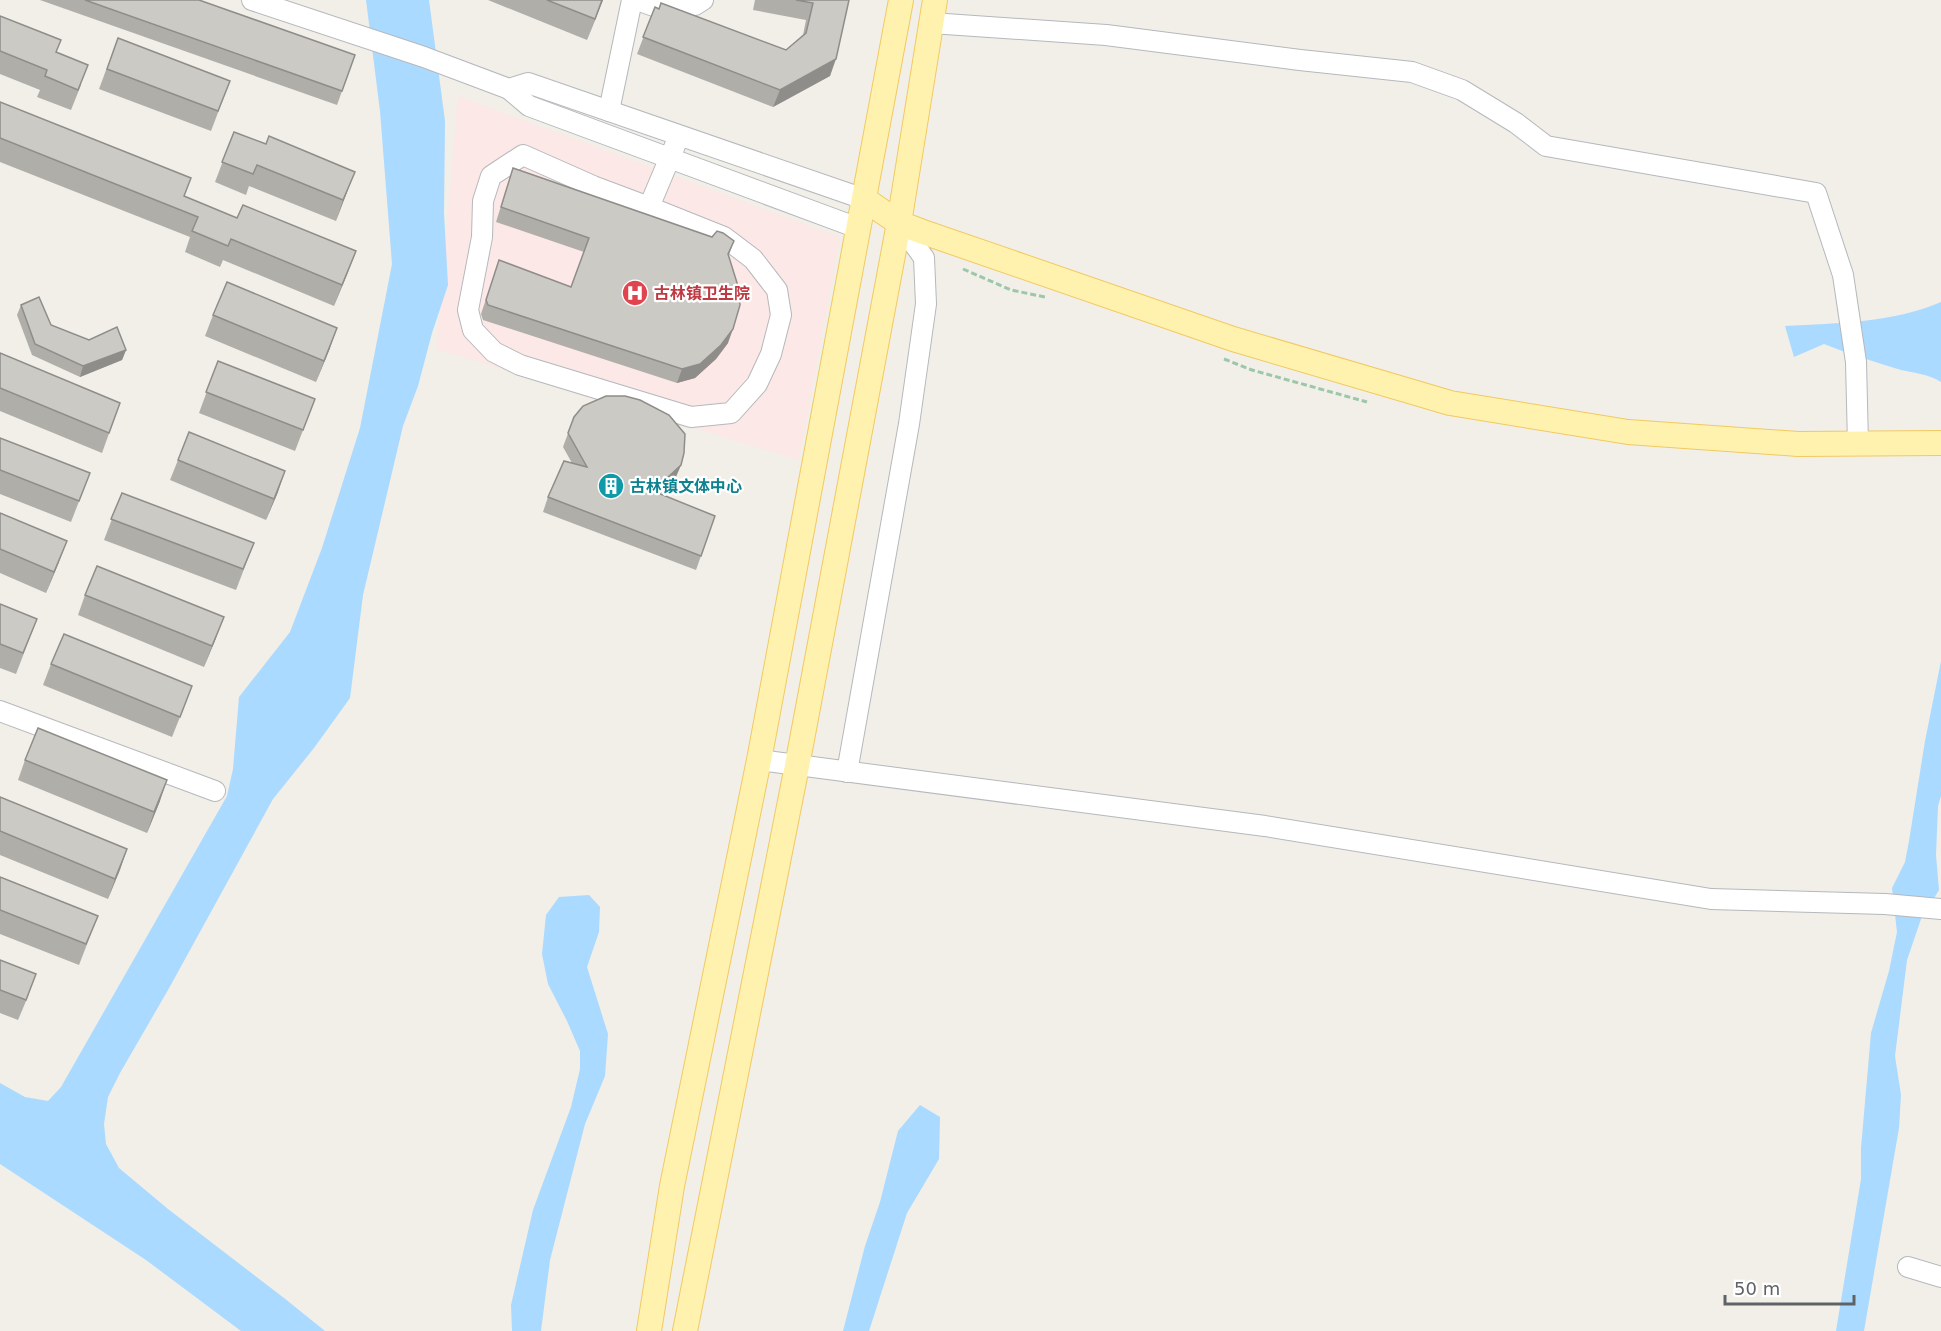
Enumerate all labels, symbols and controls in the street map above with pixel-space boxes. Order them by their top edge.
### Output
hospital icon: 古林镇卫生院 [620,278,650,308]
place label: 古林镇卫生院 [654,284,750,303]
building icon: 古林镇文体中心 [596,471,626,501]
place label: 古林镇文体中心 [630,477,742,496]
scale bar [1725,1268,1854,1306]
text: 50 m [1734,1278,1780,1299]

